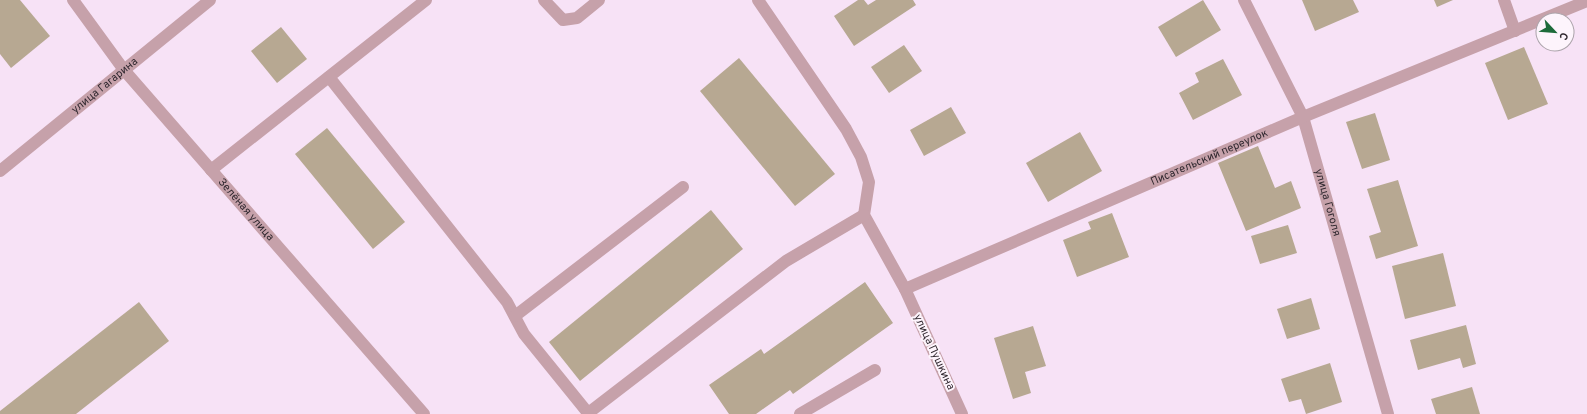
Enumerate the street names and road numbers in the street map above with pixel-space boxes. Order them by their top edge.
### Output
street label: улица Гагарина [69,54,141,117]
street label: Писательский переулок [1149,126,1270,189]
street label: улица Гоголя [1311,167,1344,238]
street label: Зелёная улица [215,175,277,244]
street label: улица Пушкина [910,312,958,392]

